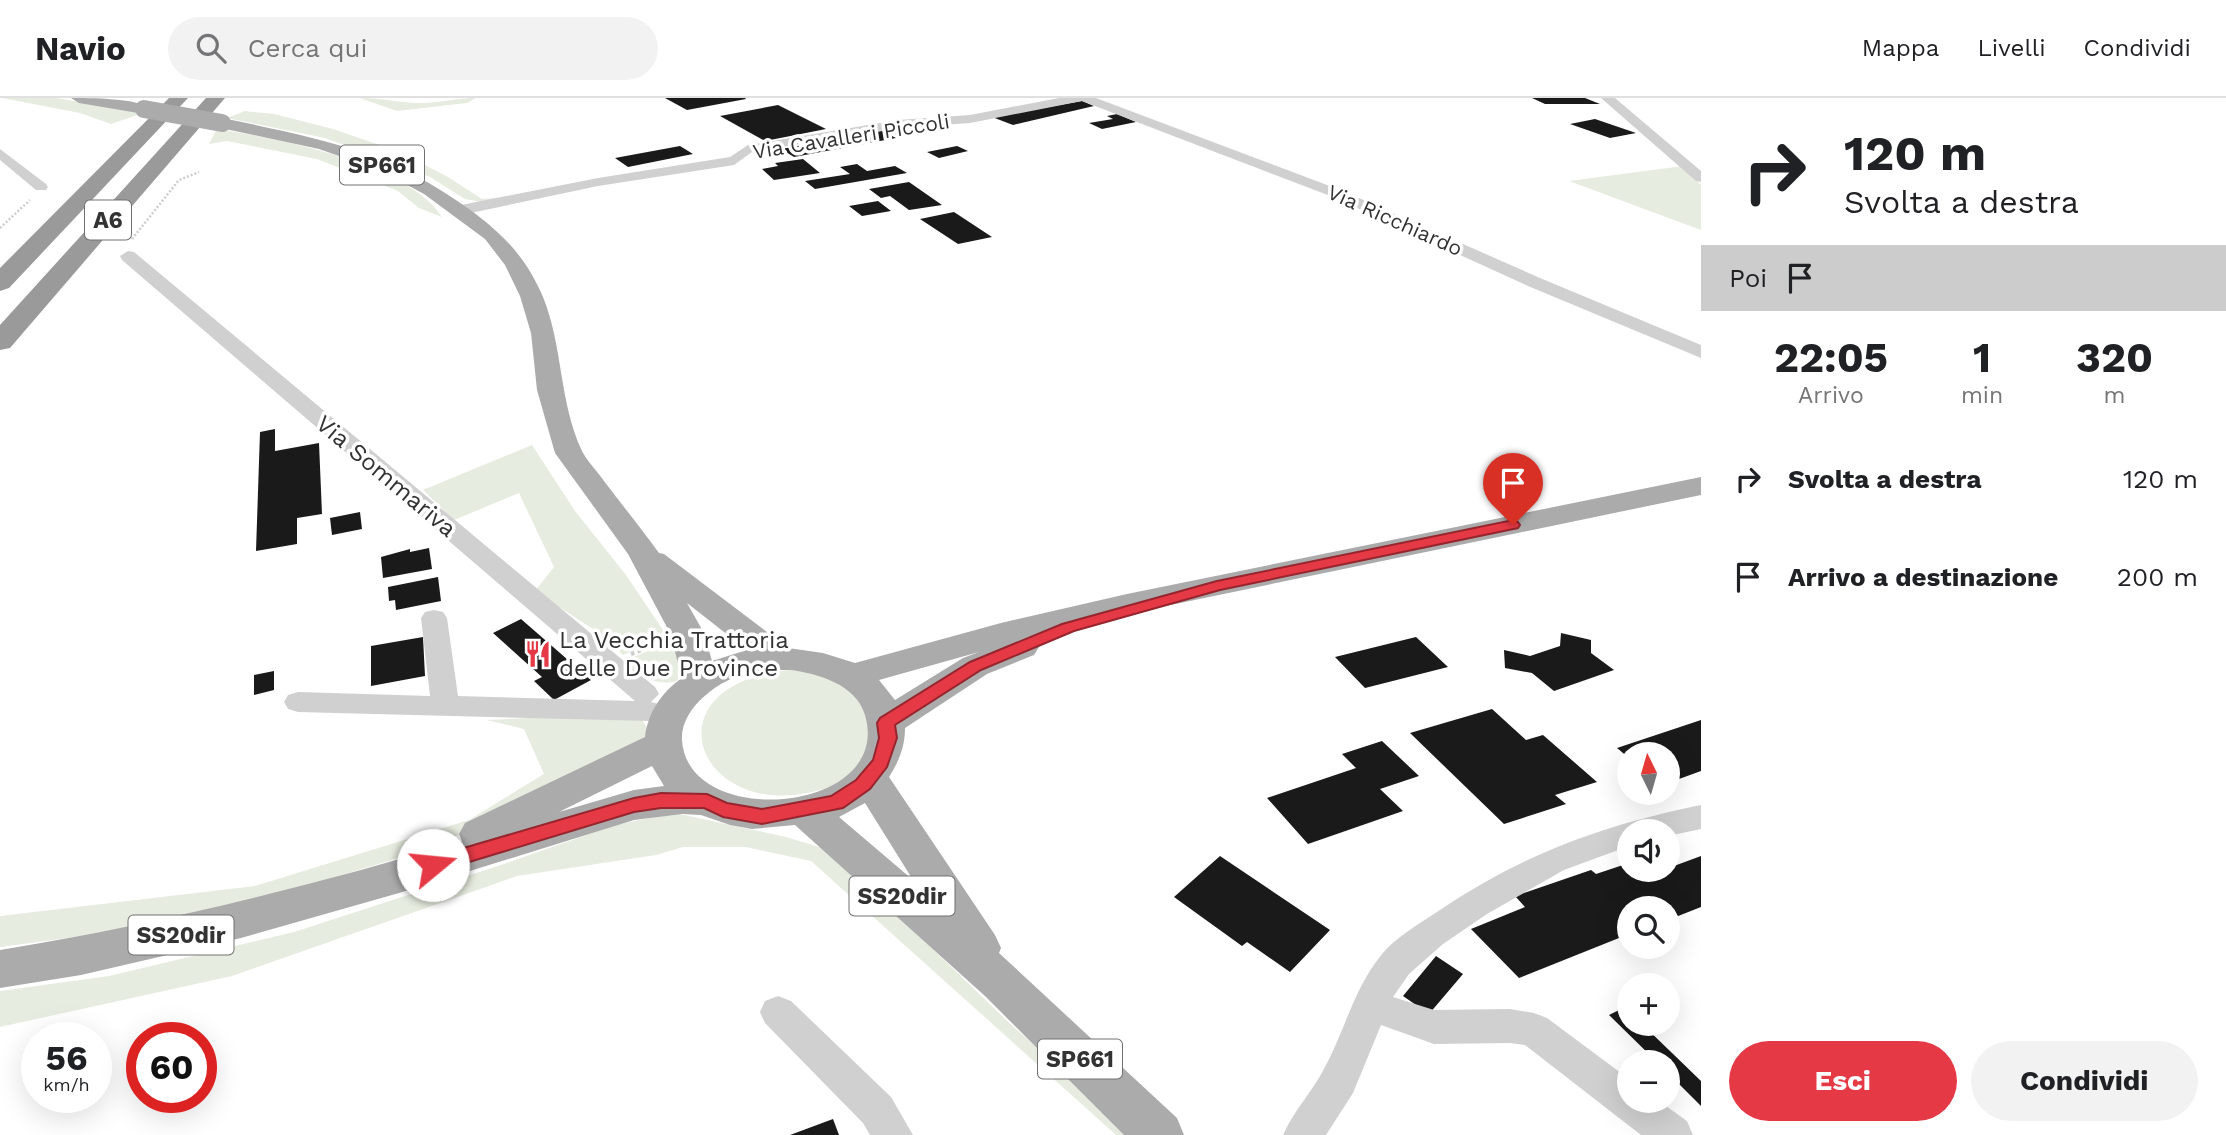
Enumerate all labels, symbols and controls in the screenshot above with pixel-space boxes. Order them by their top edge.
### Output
search box [168,17,658,80]
text: Navio [35,29,126,68]
icon: search [192,29,230,67]
text: Cerca qui [248,33,368,63]
text: Mappa [1862,34,1939,62]
text: Livelli [1977,34,2046,62]
text: Condividi [2084,34,2191,62]
street label: Via Cavalleri Piccoli [751,108,951,164]
text: 120 m [1844,124,1986,182]
icon: right [1729,126,1820,217]
road number: SP661 [340,146,424,184]
street label: Via Ricchiardo [1324,179,1466,261]
text: Svolta a destra [1844,183,2079,221]
road number: A6 [85,200,131,239]
icon: arrive [1781,259,1819,297]
text: Poi [1729,263,1767,293]
text: 22:05 [1774,333,1888,382]
text: 1 [1973,333,1991,382]
text: 320 [2076,333,2153,382]
text: Arrivo [1798,382,1864,409]
text: min [1961,382,2003,409]
text: m [2104,382,2126,409]
street label: Via Sommariva [310,409,462,543]
pin [1483,453,1543,525]
icon: right [1729,460,1767,498]
icon: arrive [1494,464,1532,502]
text: Svolta a destra [1788,464,1981,494]
text: 120 m [2123,464,2198,494]
icon: arrive [1729,558,1767,596]
text: Arrivo a destinazione [1788,562,2058,592]
text: 200 m [2117,562,2198,592]
place label: La Vecchia Trattoria delle Due Province [559,626,789,682]
restaurant icon: La Vecchia Trattoria delle Due Province [523,639,553,669]
north arrow [1617,742,1680,805]
map controls [1617,742,1680,1113]
button: sound [1617,819,1680,882]
position arrow [396,828,470,902]
road number: SS20dir [850,876,954,916]
button: search [1617,896,1680,959]
road number: SS20dir [128,916,234,954]
button: + [1617,973,1680,1036]
speed limit sign: 60 [126,1022,217,1113]
text: 56 [46,1037,87,1079]
road number: SP661 [1038,1040,1122,1078]
button: Esci [1729,1041,1957,1121]
button: Condividi [1971,1041,2198,1121]
button: − [1617,1050,1680,1113]
text: km/h [43,1074,90,1095]

